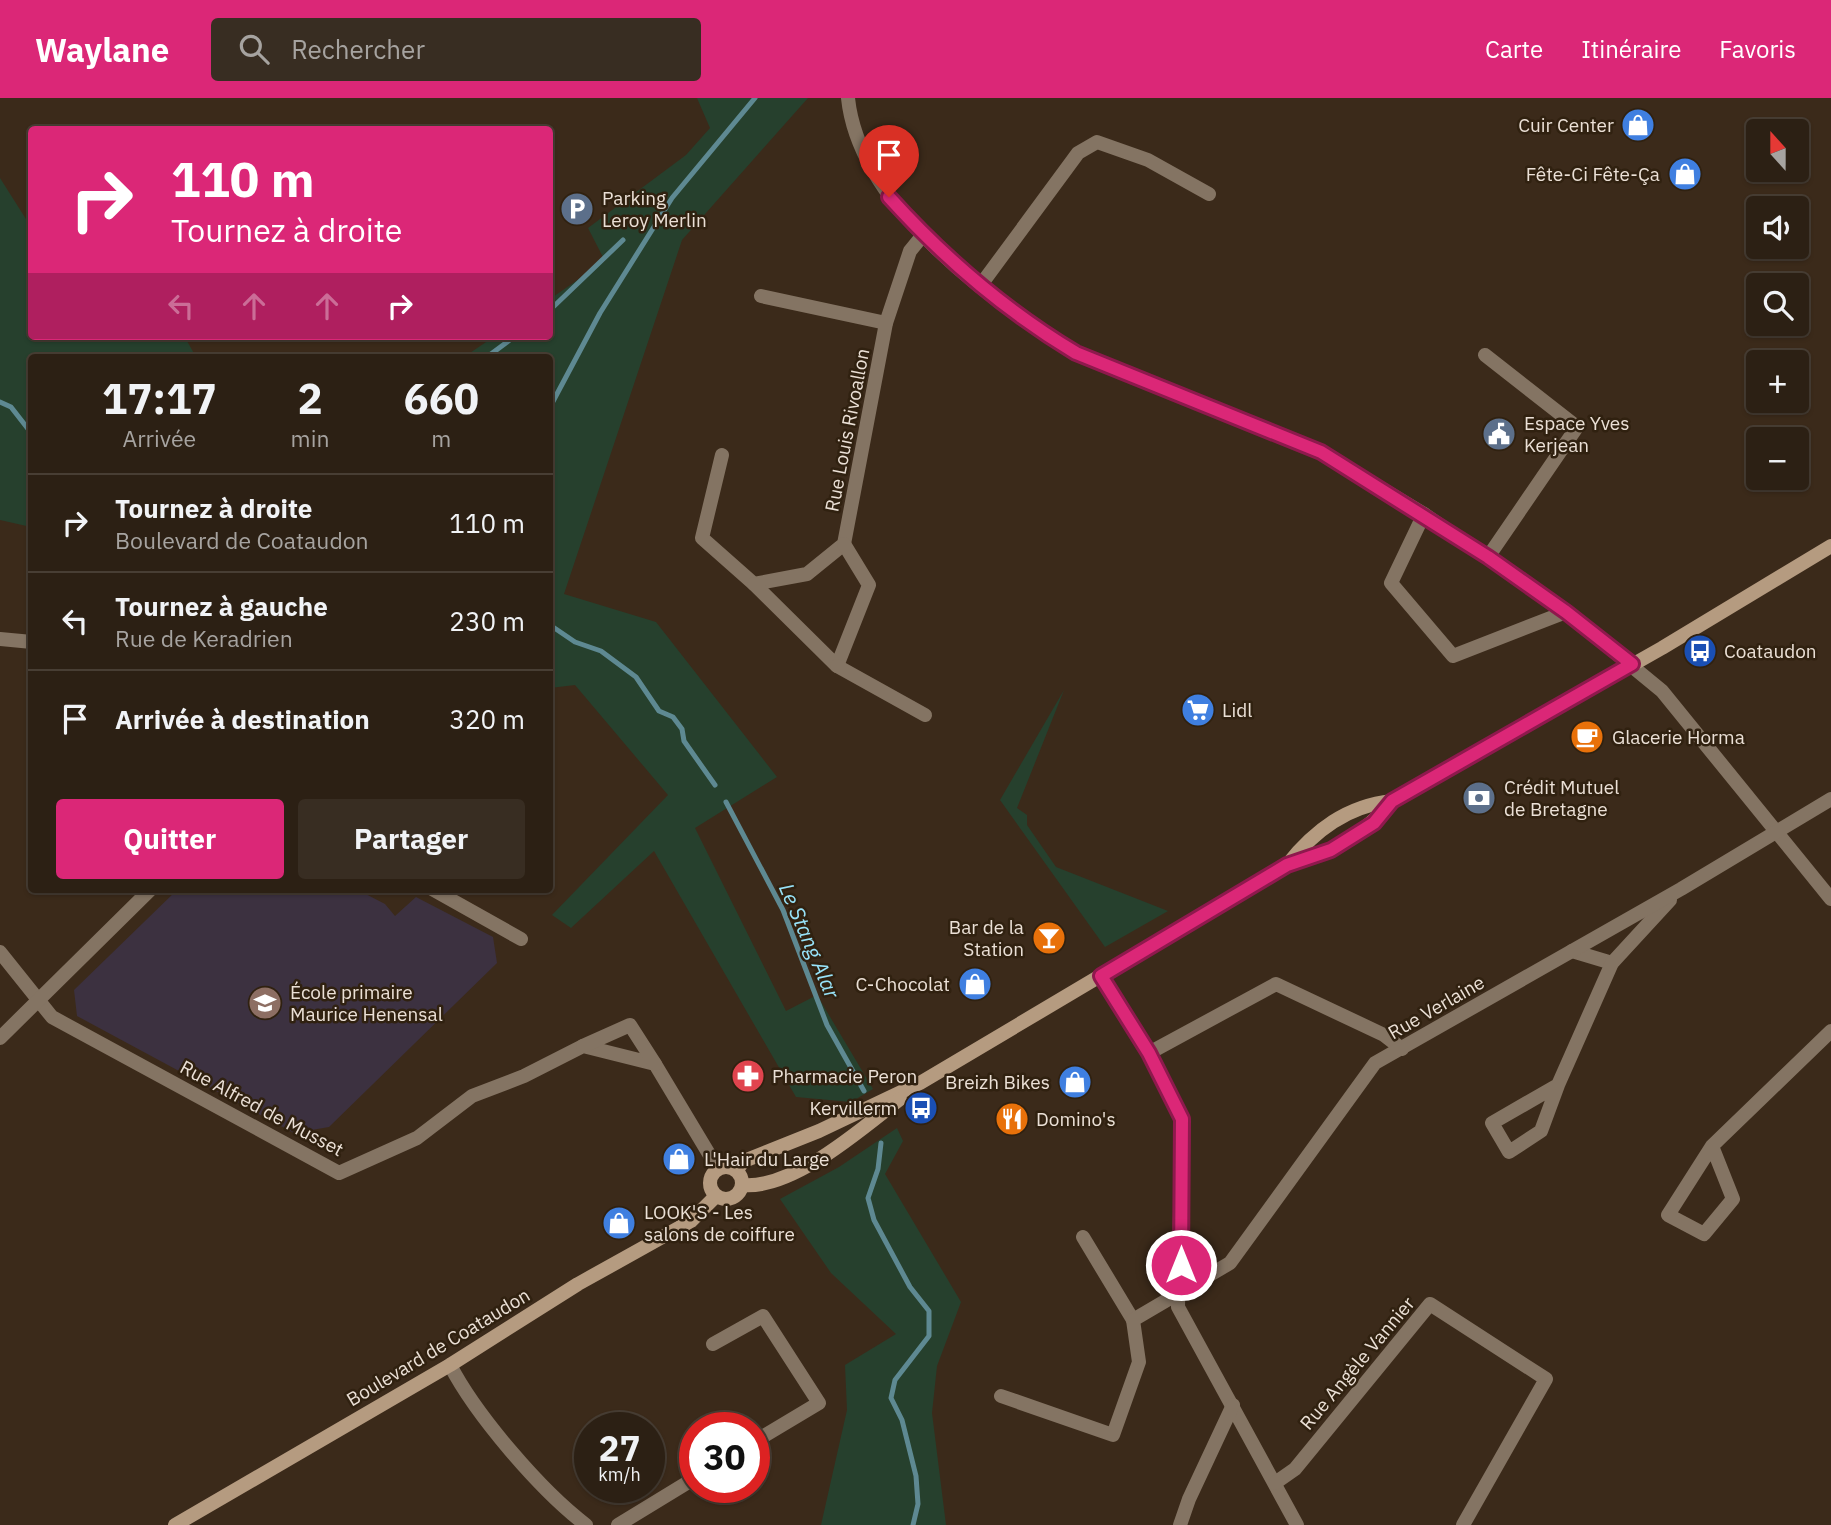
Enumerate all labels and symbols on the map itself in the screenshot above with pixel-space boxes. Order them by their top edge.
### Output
shop icon: Cuir Center [1619,106,1657,144]
place label: Cuir Center [1518,113,1614,137]
north arrow [1746,119,1810,182]
pin [859,125,919,197]
shop icon: Fête-Ci Fête-Ça [1666,155,1704,193]
place label: Fête-Ci Fête-Ça [1526,162,1660,186]
place label: Parking Leroy Merlin [602,186,707,232]
parking icon: Parking Leroy Merlin [558,190,596,228]
street label: Rue Louis Rivoallon [819,346,875,514]
place label: Espace Yves Kerjean [1524,411,1630,457]
public building icon: Espace Yves Kerjean [1480,415,1518,453]
bus stop icon: Coataudon [1681,632,1719,670]
place label: Coataudon [1724,639,1817,663]
supermarket icon: Lidl [1179,691,1217,729]
place label: Lidl [1222,698,1252,722]
cafe icon: Glacerie Horma [1568,718,1606,756]
place label: Glacerie Horma [1612,725,1745,749]
place label: Crédit Mutuel de Bretagne [1504,775,1619,821]
bank icon: Crédit Mutuel de Bretagne [1460,779,1498,817]
water label: Le Stang Alar [773,879,847,1004]
place label: Bar de la Station [949,915,1024,961]
bar icon: Bar de la Station [1030,919,1068,957]
shop icon: C-Chocolat [956,965,994,1003]
street label: Rue Verlaine [1383,970,1489,1044]
place label: C-Chocolat [855,972,950,996]
place label: École primaire Maurice Henensal [290,980,443,1026]
school or university icon: École primaire Maurice Henensal [246,984,284,1022]
street label: Rue Alfred de Musset [176,1055,348,1161]
pharmacy icon: Pharmacie Peron [729,1057,767,1095]
shop icon: Breizh Bikes [1056,1063,1094,1101]
place label: Pharmacie Peron [772,1064,917,1088]
place label: Breizh Bikes [945,1070,1050,1094]
bus stop icon: Kervillerm [902,1089,940,1127]
place label: Kervillerm [810,1096,897,1120]
restaurant icon: Domino's [993,1100,1031,1138]
place label: Domino's [1036,1107,1116,1131]
shop icon: L'Hair du Large [660,1140,698,1178]
place label: L'Hair du Large [704,1147,829,1171]
place label: LOOK'S - Les salons de coiffure [644,1200,795,1246]
shop icon: LOOK'S - Les salons de coiffure [600,1204,638,1242]
position arrow [1144,1228,1218,1302]
street label: Boulevard de Coataudon [342,1283,534,1411]
street label: Rue Angèle Vannier [1294,1292,1420,1434]
speed limit sign: 30 [679,1412,770,1503]

